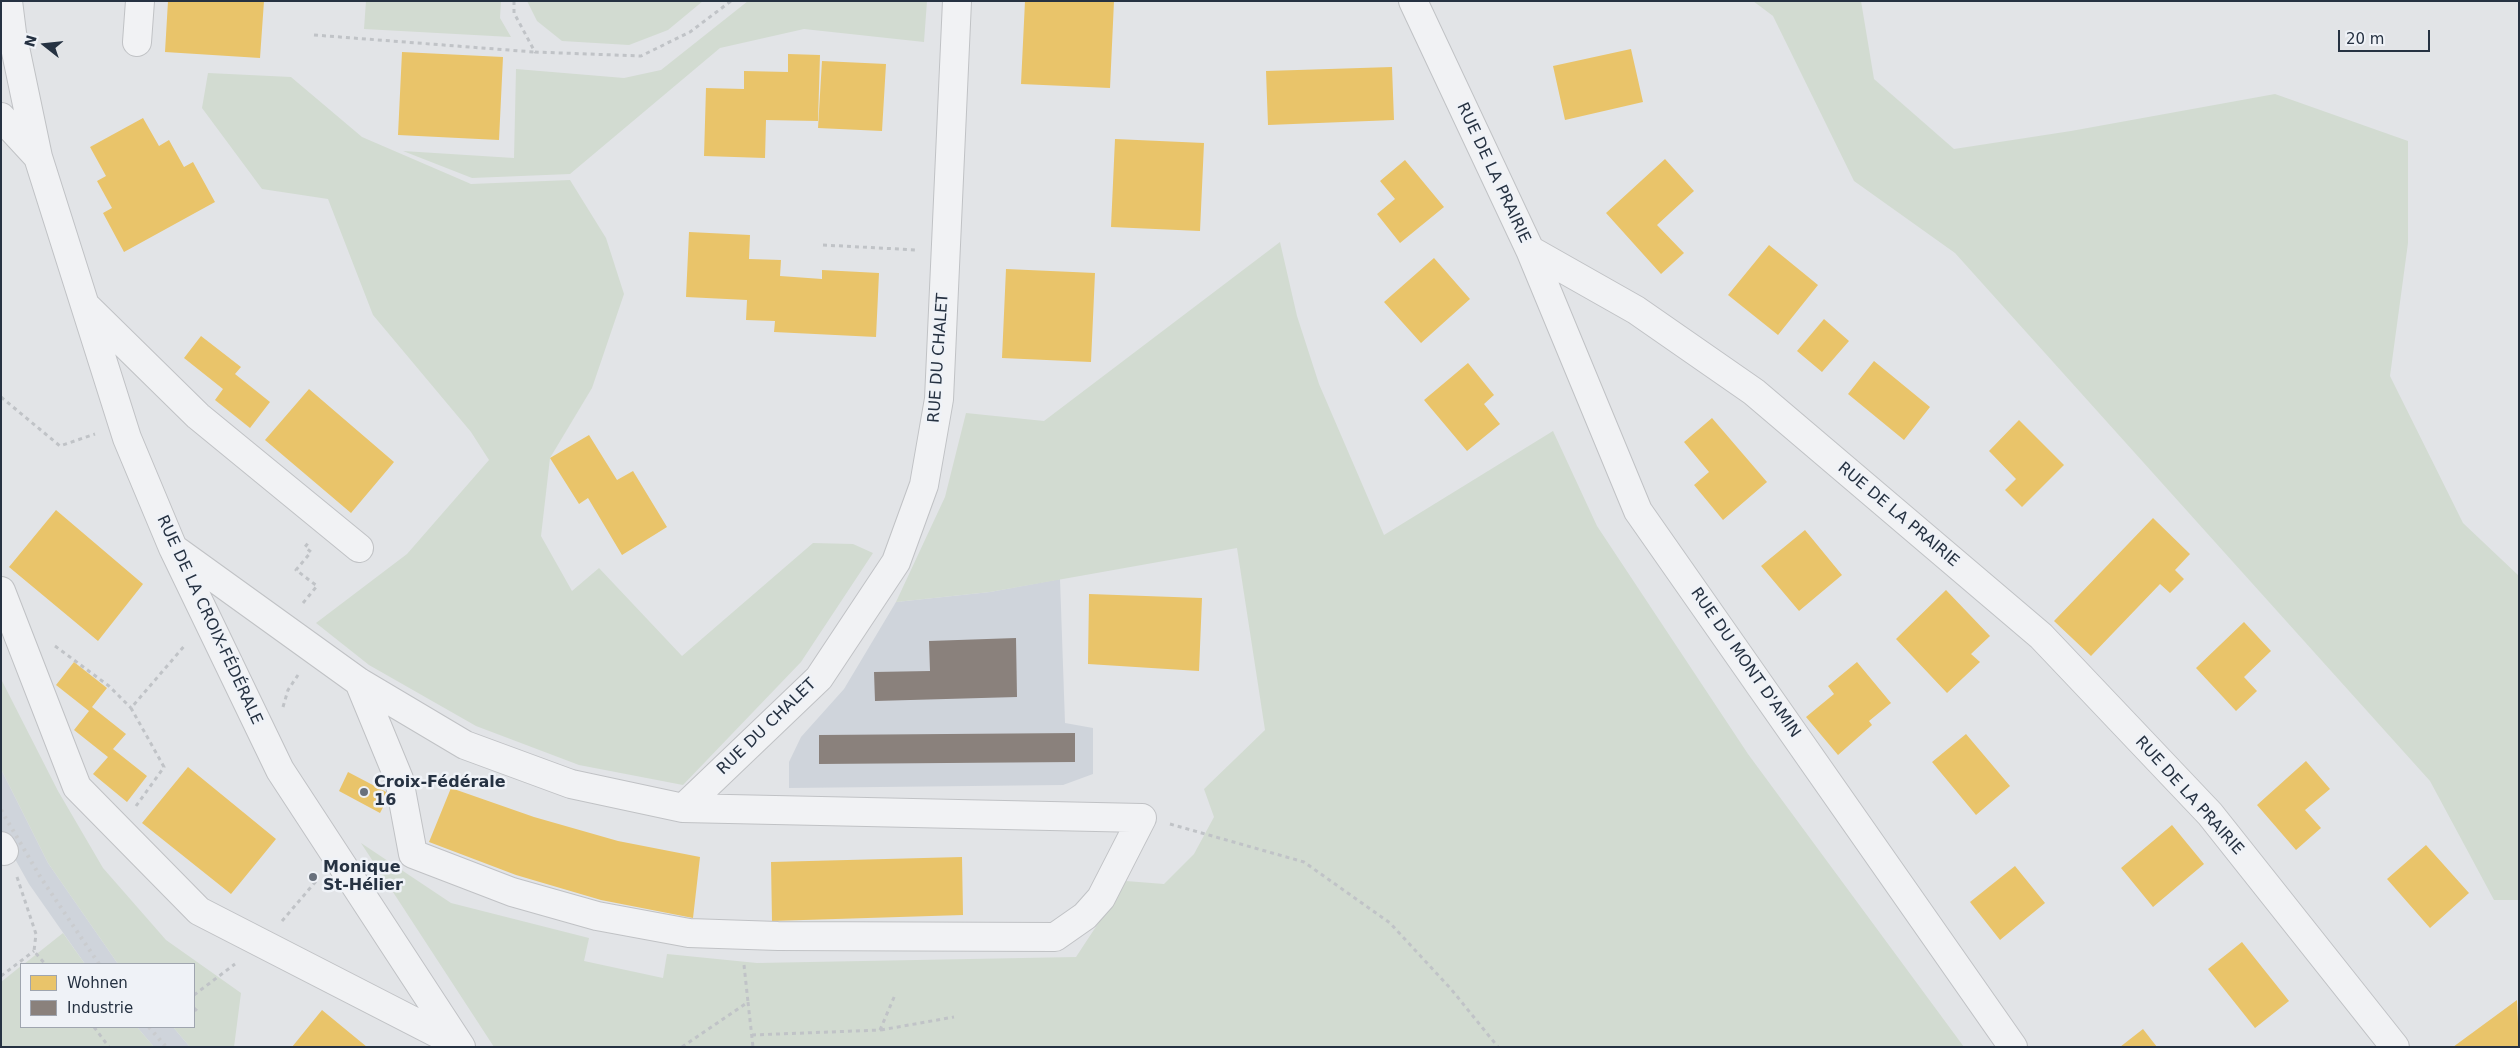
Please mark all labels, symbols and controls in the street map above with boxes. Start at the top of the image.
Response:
north arrow [20,20,70,70]
scale bar [2340,20,2432,52]
text: 20 m [2346,30,2384,48]
text: N [21,33,40,49]
street label: RUE DE LA PRAIRIE [1452,100,1534,246]
street label: RUE DU CHALET [925,292,953,424]
street label: RUE DE LA PRAIRIE [1833,459,1963,571]
street label: RUE DE LA CROIX-FÉDÉRALE [152,512,266,728]
street label: RUE DU MONT D'AMIN [1686,584,1804,742]
street label: RUE DU CHALET [714,675,820,779]
street label: RUE DE LA PRAIRIE [2131,733,2247,859]
place label: Croix-Fédérale 16 [374,773,506,811]
marker: Croix-Fédérale 16 [358,786,370,798]
place label: Monique St-Hélier [323,858,403,896]
marker: Monique St-Hélier [307,871,319,883]
legend [20,963,195,1028]
text: Wohnen [67,974,128,992]
text: Industrie [67,999,133,1017]

